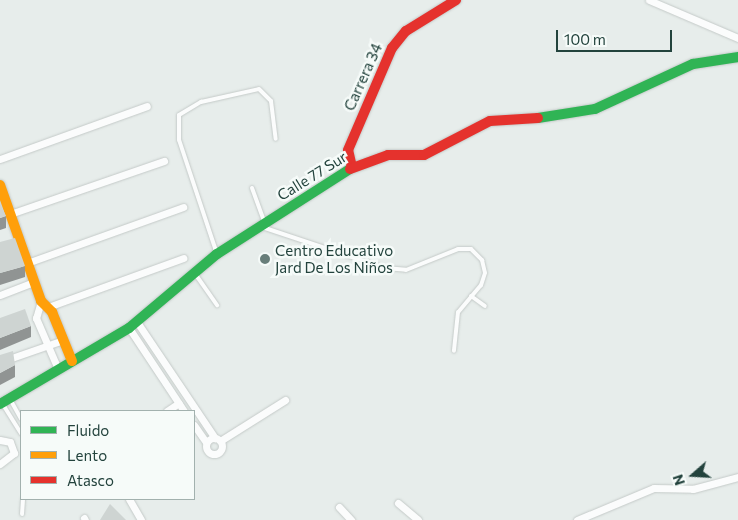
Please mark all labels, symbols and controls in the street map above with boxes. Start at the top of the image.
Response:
scale bar [558,20,674,52]
text: 100 m [564,30,606,48]
street label: Carrera 34 [340,41,386,113]
street label: Calle 77 Sur [274,148,350,204]
place label: Centro Educativo Jard De Los Niños [275,241,393,276]
marker: Centro Educativo Jard De Los Niños [259,253,271,265]
legend [20,410,195,500]
text: Fluido [67,421,109,439]
text: Lento [67,446,107,464]
north arrow [668,450,718,500]
text: Atasco [67,471,114,489]
text: N [669,472,688,488]

